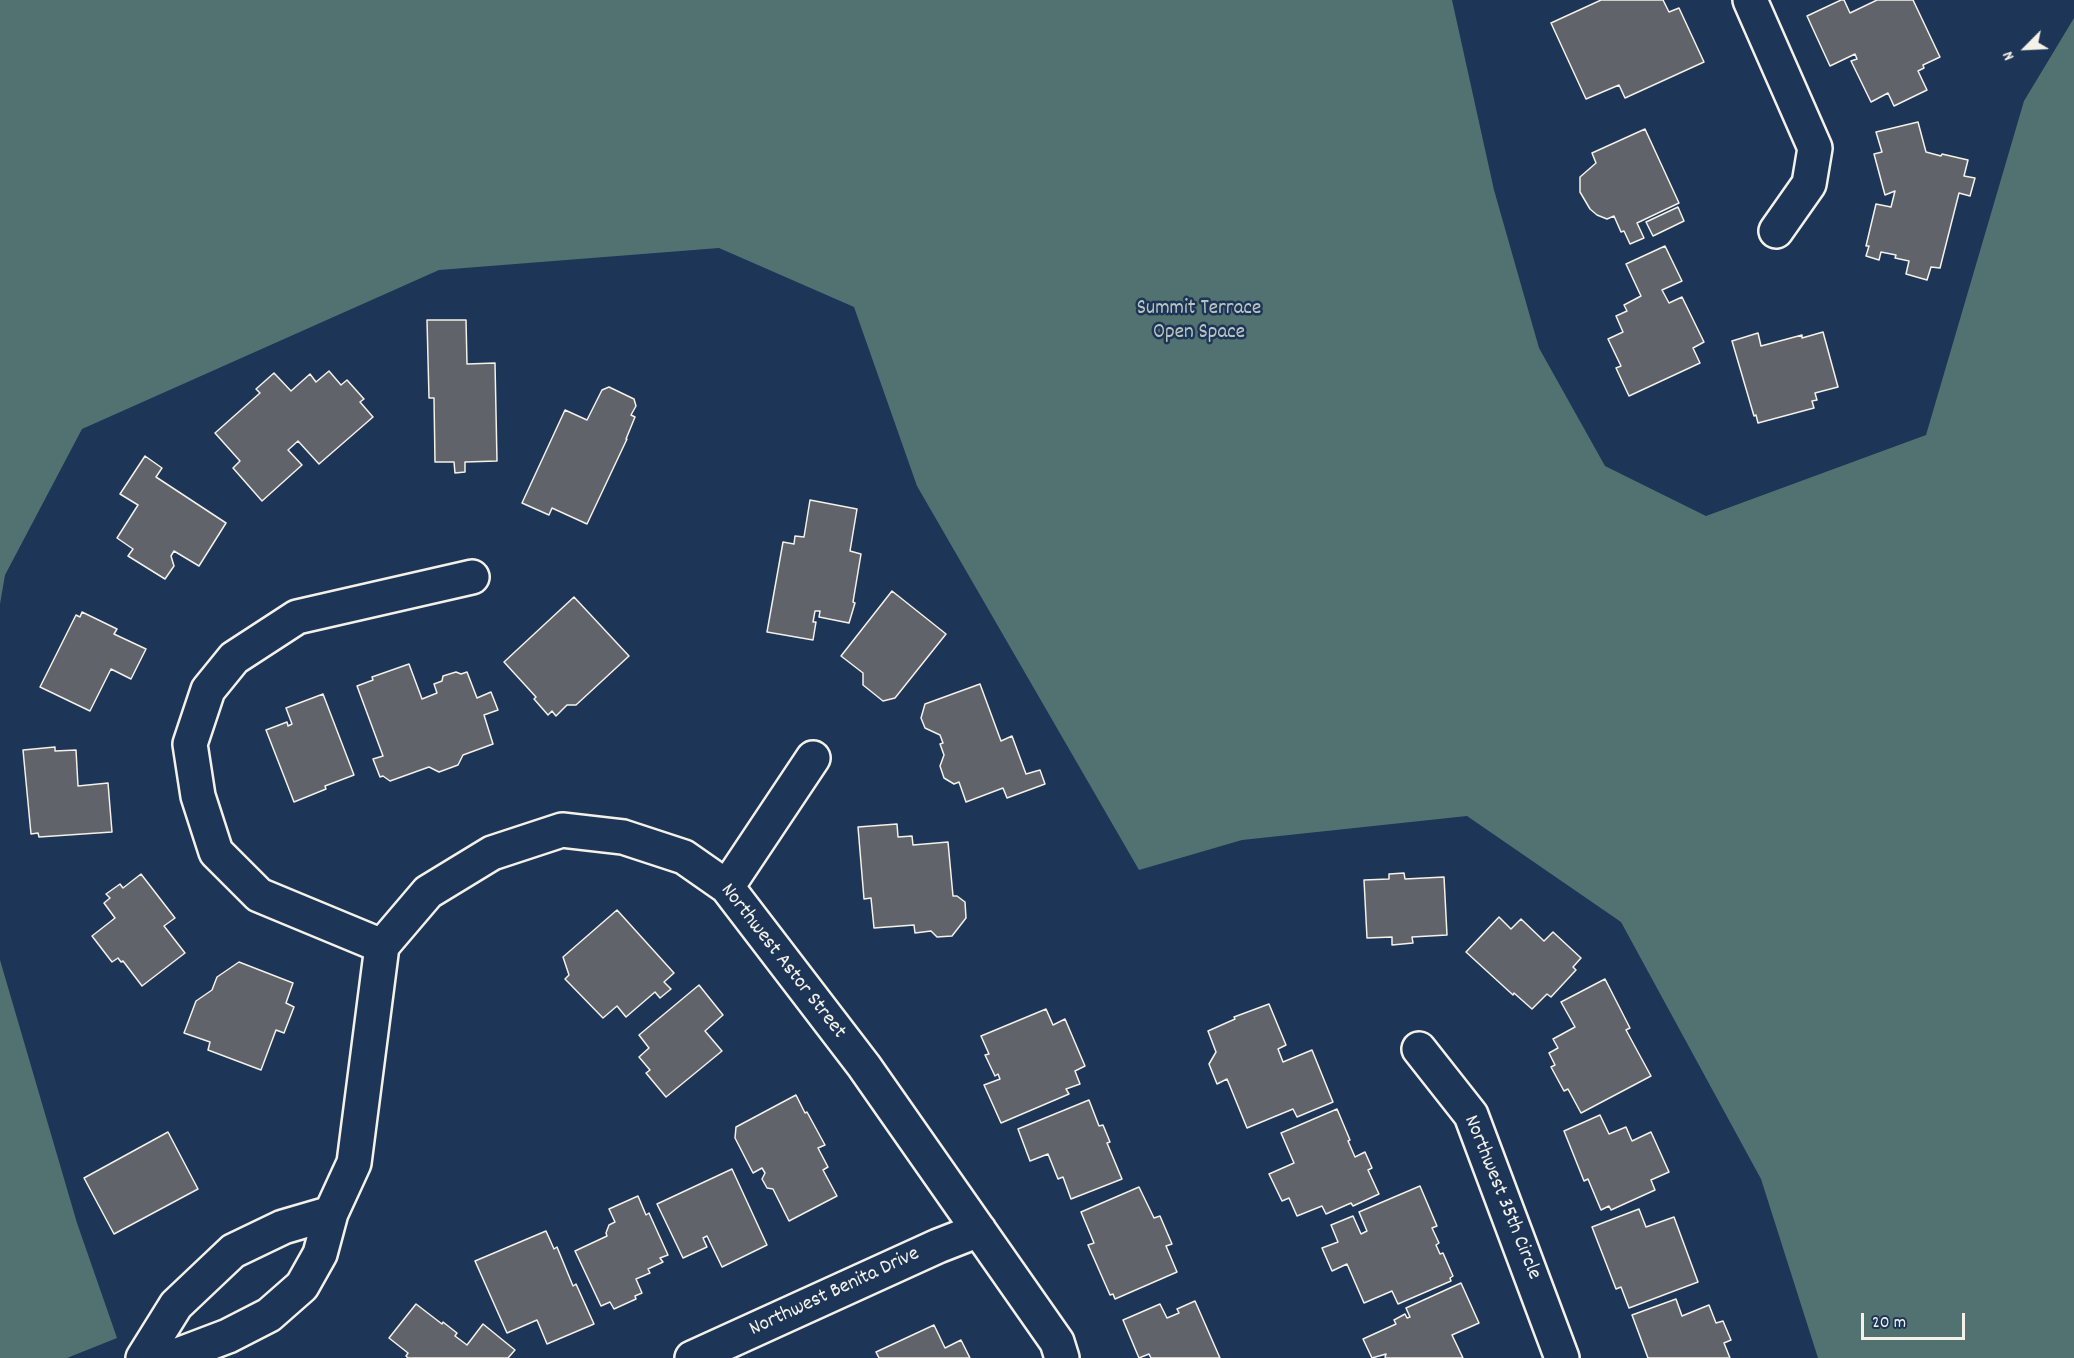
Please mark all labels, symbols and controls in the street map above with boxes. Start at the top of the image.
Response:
north arrow [1996,18,2056,78]
text: N [1997,47,2021,64]
park label: Summit Terrace Open Space [1137,297,1261,347]
street label: Northwest Astor Street [714,879,850,1045]
street label: Northwest 35th Circle [1457,1112,1545,1284]
street label: Northwest Benita Drive [746,1243,924,1343]
scale bar [1864,1301,1968,1339]
text: 20 m [1872,1311,1906,1336]

